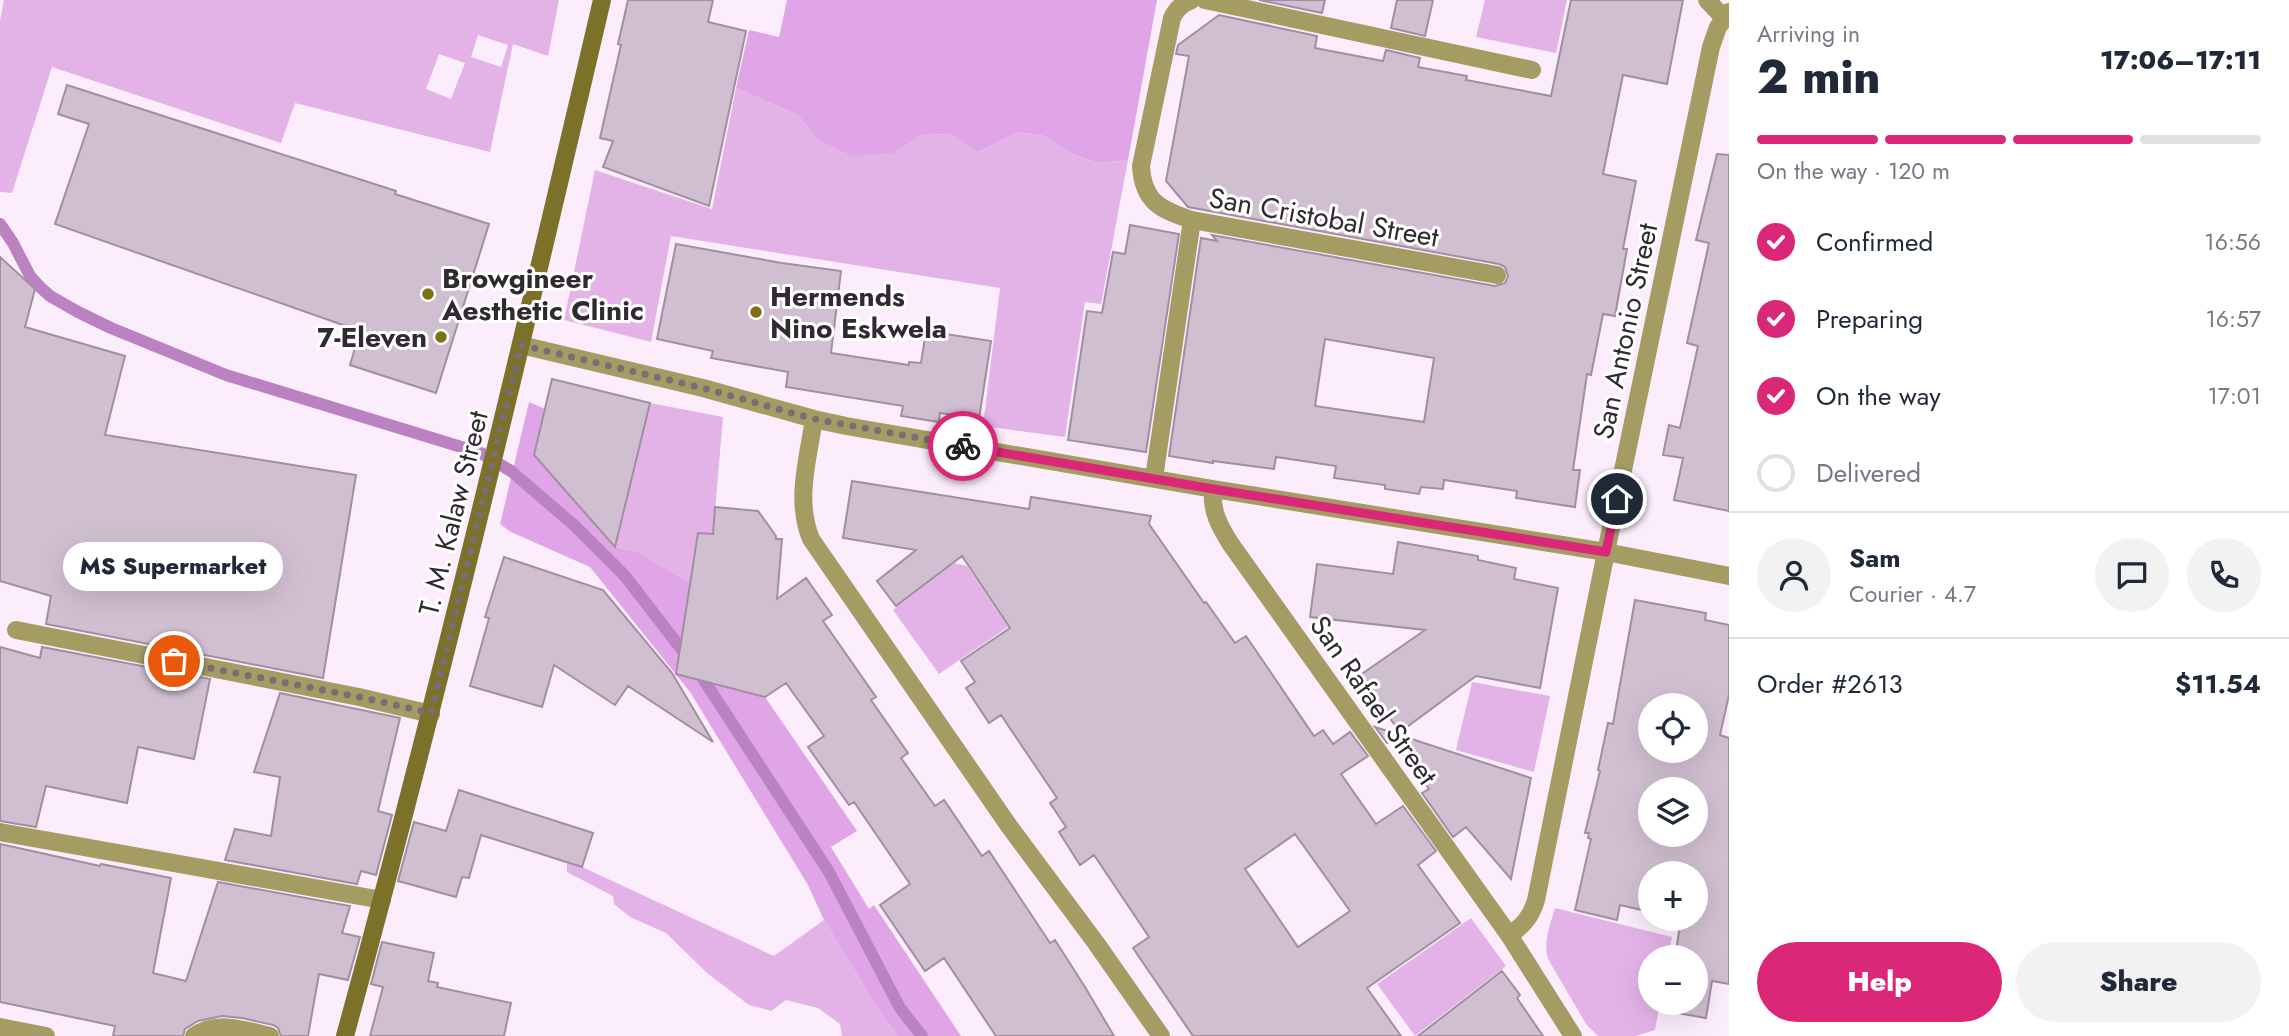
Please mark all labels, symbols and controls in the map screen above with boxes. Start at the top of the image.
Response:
text: Arriving in [1757,17,1860,51]
text: 17:06–17:11 [2100,41,2261,79]
text: 2 min [1757,44,1881,110]
text: On the way · 120 m [1757,154,1950,188]
street label: San Cristobal Street [1206,177,1442,258]
street label: San Antonio Street [1583,219,1668,443]
icon: check [1757,223,1795,261]
text: Confirmed [1816,223,1933,261]
text: 16:56 [2204,225,2261,259]
place label: Browgineer Aesthetic Clinic [441,258,644,331]
place label: Hermends Nino Eskwela [770,276,947,349]
marker: Browgineer Aesthetic Clinic [420,286,436,302]
icon: check [1757,300,1795,338]
text: Preparing [1816,300,1923,338]
text: 16:57 [2205,302,2261,336]
marker: Hermends Nino Eskwela [748,304,764,320]
place label: 7-Eleven [317,317,427,358]
marker: 7-Eleven [433,329,449,345]
icon: check [1757,377,1795,415]
text: On the way [1816,377,1941,415]
text: 17:01 [2208,379,2261,413]
street label: T. M. Kalaw Street [408,406,499,620]
courier [928,411,998,481]
icon: bike [944,427,982,465]
text: Delivered [1816,454,1921,492]
pin [1587,469,1647,529]
icon: home [1598,480,1636,518]
button: person [1757,538,1831,612]
button: chat [2095,538,2169,612]
button: phone [2187,538,2261,612]
text: Sam [1849,539,1901,577]
callout: MS Supermarket [64,542,284,591]
text: MS Supermarket [80,549,266,583]
text: Courier · 4.7 [1849,577,1976,611]
street label: San Rafael Street [1300,607,1447,794]
pin [144,631,204,691]
icon: bag [155,642,193,680]
text: Order #2613 [1757,665,1903,703]
text: $11.54 [2175,665,2261,703]
map controls [1638,693,1708,1015]
button: locate [1638,693,1708,763]
button: layers [1638,777,1708,847]
button: + [1638,861,1708,931]
button: Help [1757,942,2002,1022]
button: Share [2016,942,2261,1022]
button: − [1638,945,1708,1015]

